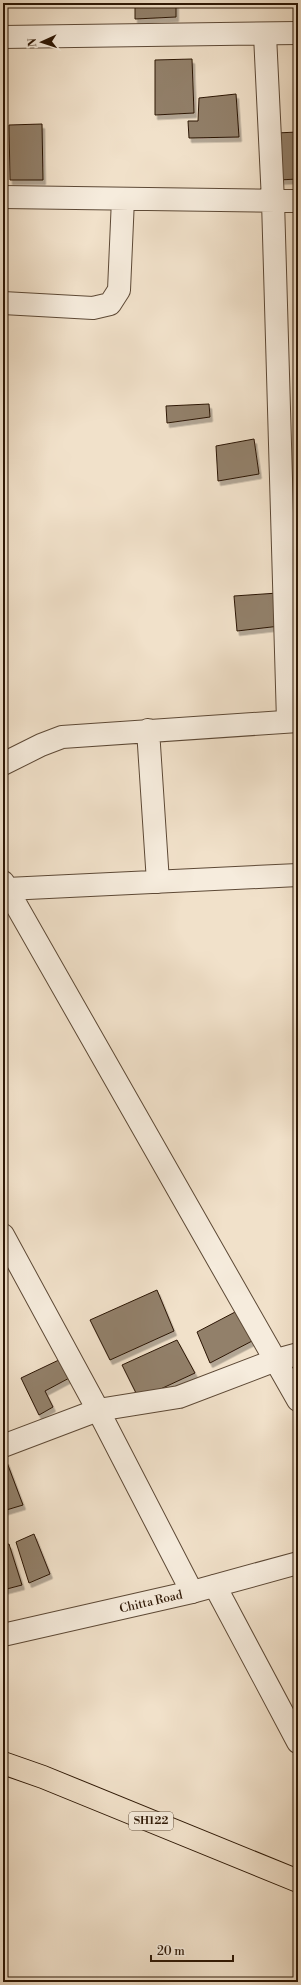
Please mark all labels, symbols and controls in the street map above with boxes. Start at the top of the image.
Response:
north arrow [22,22,62,62]
text: N [26,37,40,47]
street label: Chitta Road [118,1587,184,1617]
road number: SH122 [129,1812,173,1830]
scale bar [151,1937,233,1963]
text: 20 m [157,1944,185,1959]

